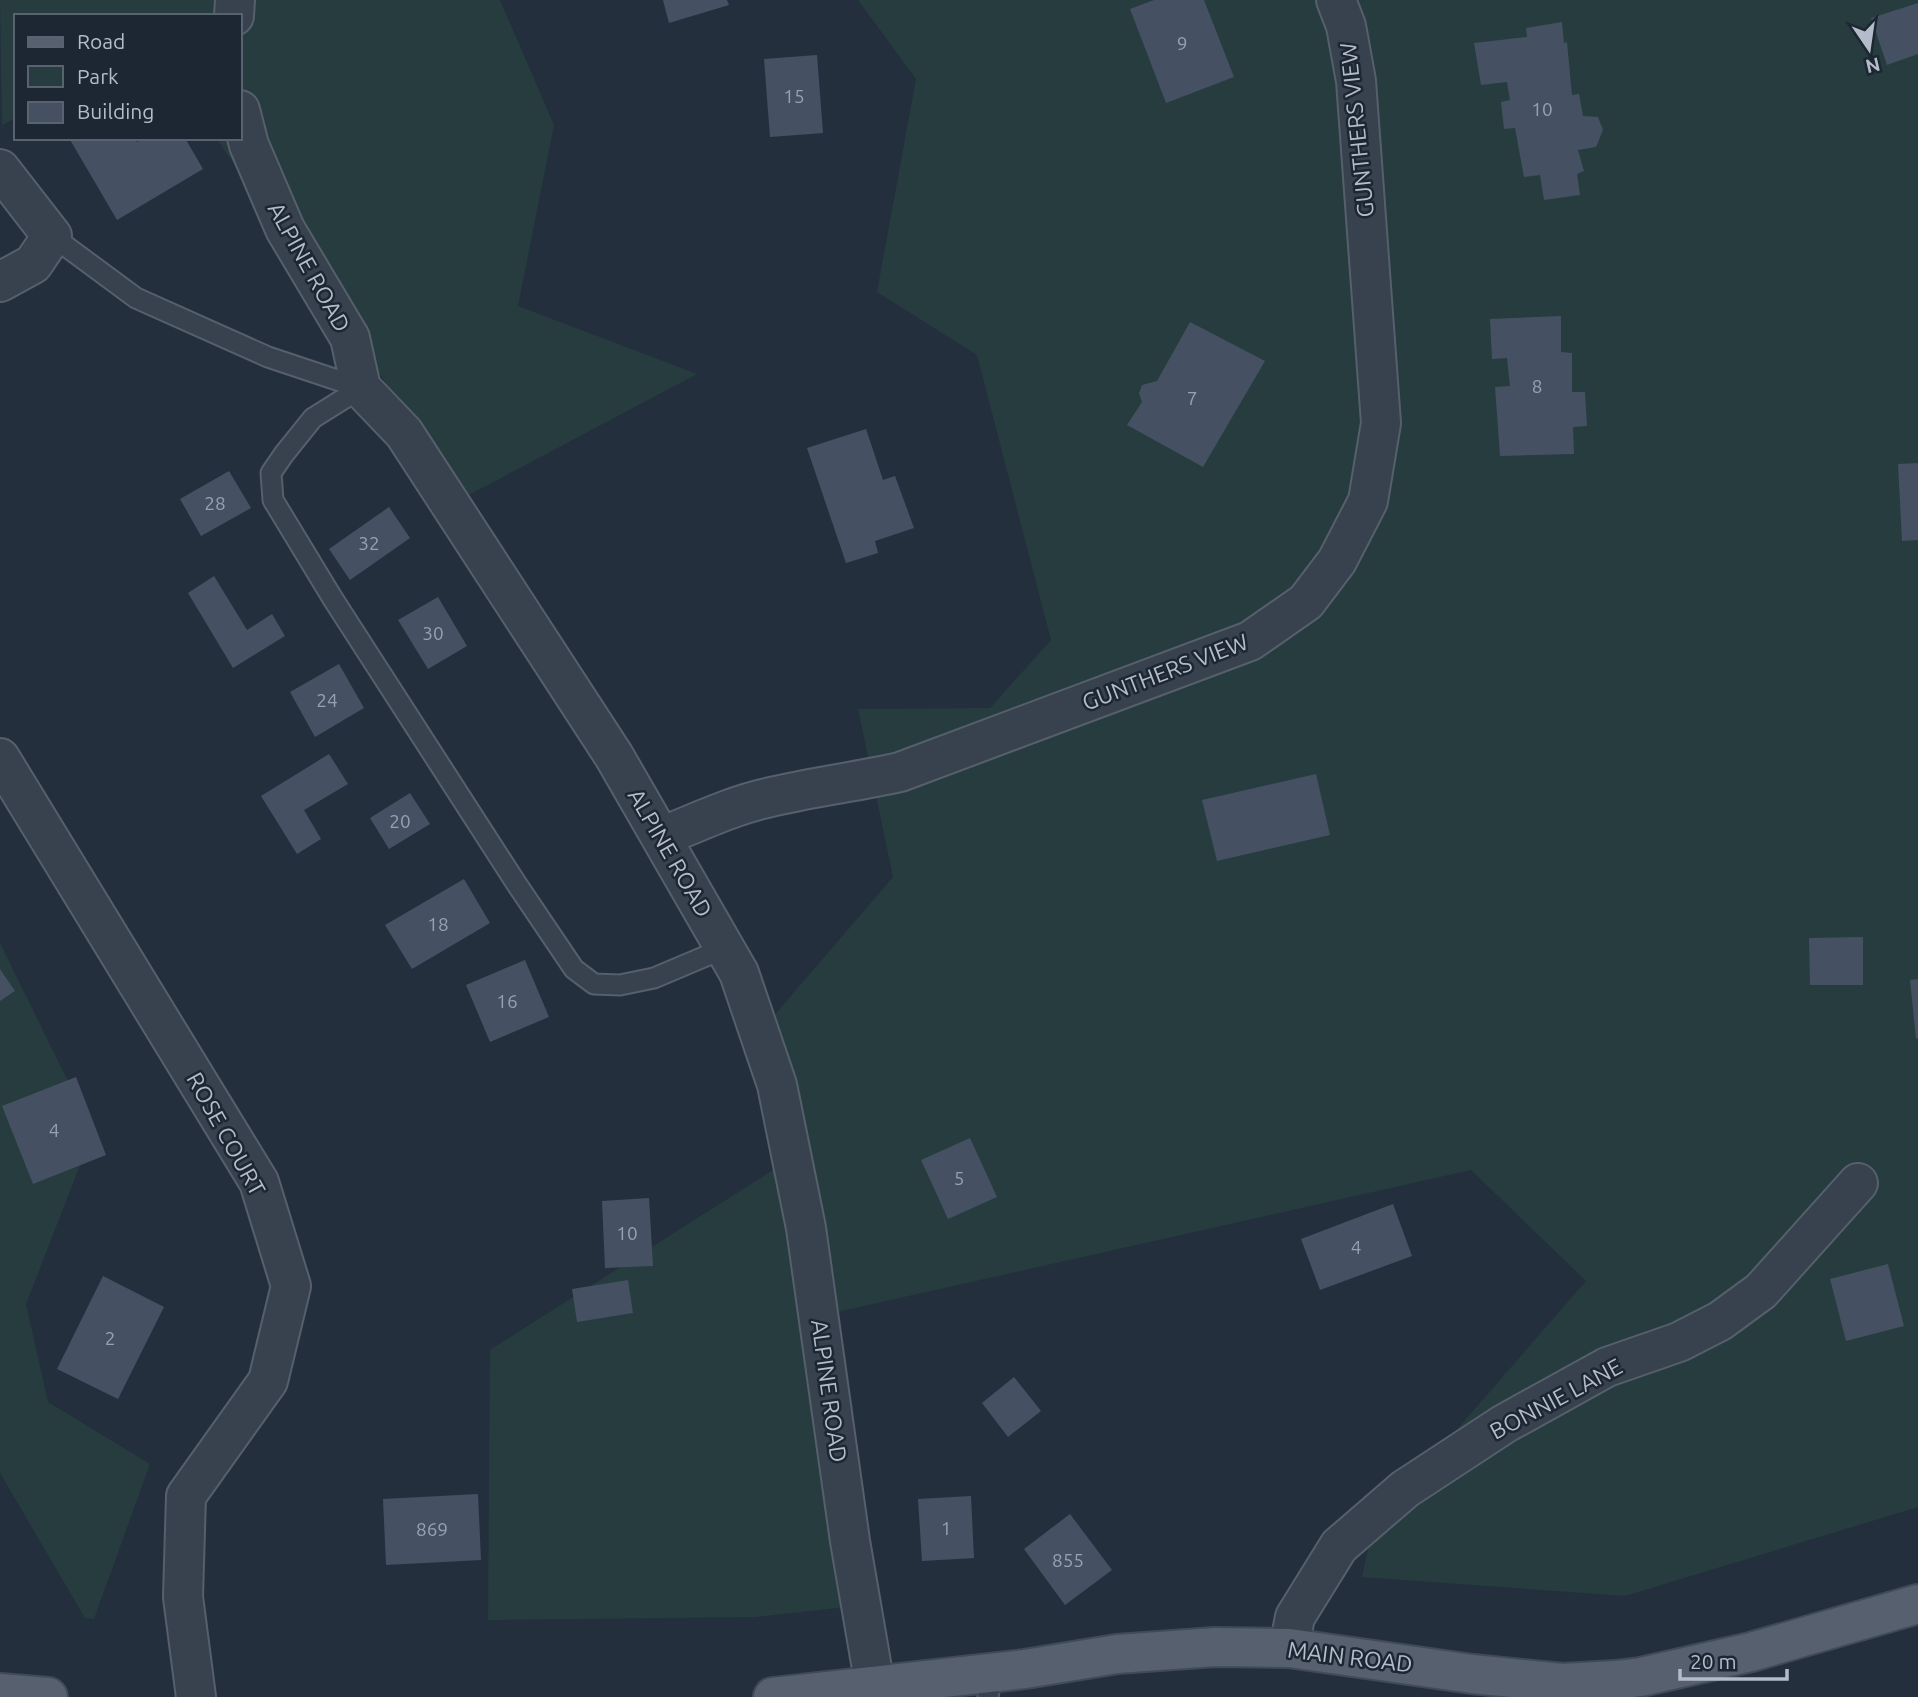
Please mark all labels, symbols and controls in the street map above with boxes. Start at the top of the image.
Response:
legend [14,14,242,140]
north arrow [1834,14,1904,84]
text: Road [77,29,125,53]
house number: 9 [1177,32,1187,54]
street label: GUNTHERS VIEW [1335,42,1378,219]
text: N [1863,53,1882,78]
text: Park [77,64,119,88]
house number: 15 [783,85,805,107]
house number: 10 [1531,98,1553,120]
text: Building [77,99,154,123]
street label: ALPINE ROAD [264,198,355,336]
house number: 8 [1532,375,1542,397]
house number: 7 [1187,387,1197,409]
house number: 28 [204,492,226,514]
house number: 32 [358,532,380,554]
house number: 30 [422,622,444,644]
street label: GUNTHERS VIEW [1078,628,1251,715]
house number: 24 [316,689,338,711]
street label: ALPINE ROAD [624,784,717,921]
house number: 20 [389,810,411,832]
house number: 18 [427,913,449,935]
house number: 16 [496,990,518,1012]
street label: ROSE COURT [182,1068,271,1200]
house number: 4 [49,1119,59,1141]
house number: 5 [954,1167,964,1189]
house number: 10 [616,1222,638,1244]
house number: 4 [1351,1236,1361,1258]
street label: ALPINE ROAD [807,1318,852,1464]
house number: 2 [105,1327,115,1349]
street label: BONNIE LANE [1485,1353,1626,1444]
house number: 1 [941,1517,951,1539]
house number: 869 [416,1518,448,1540]
house number: 855 [1052,1549,1084,1571]
street label: MAIN ROAD [1286,1636,1414,1677]
scale bar [1680,1638,1787,1682]
text: 20 m [1690,1649,1737,1673]

